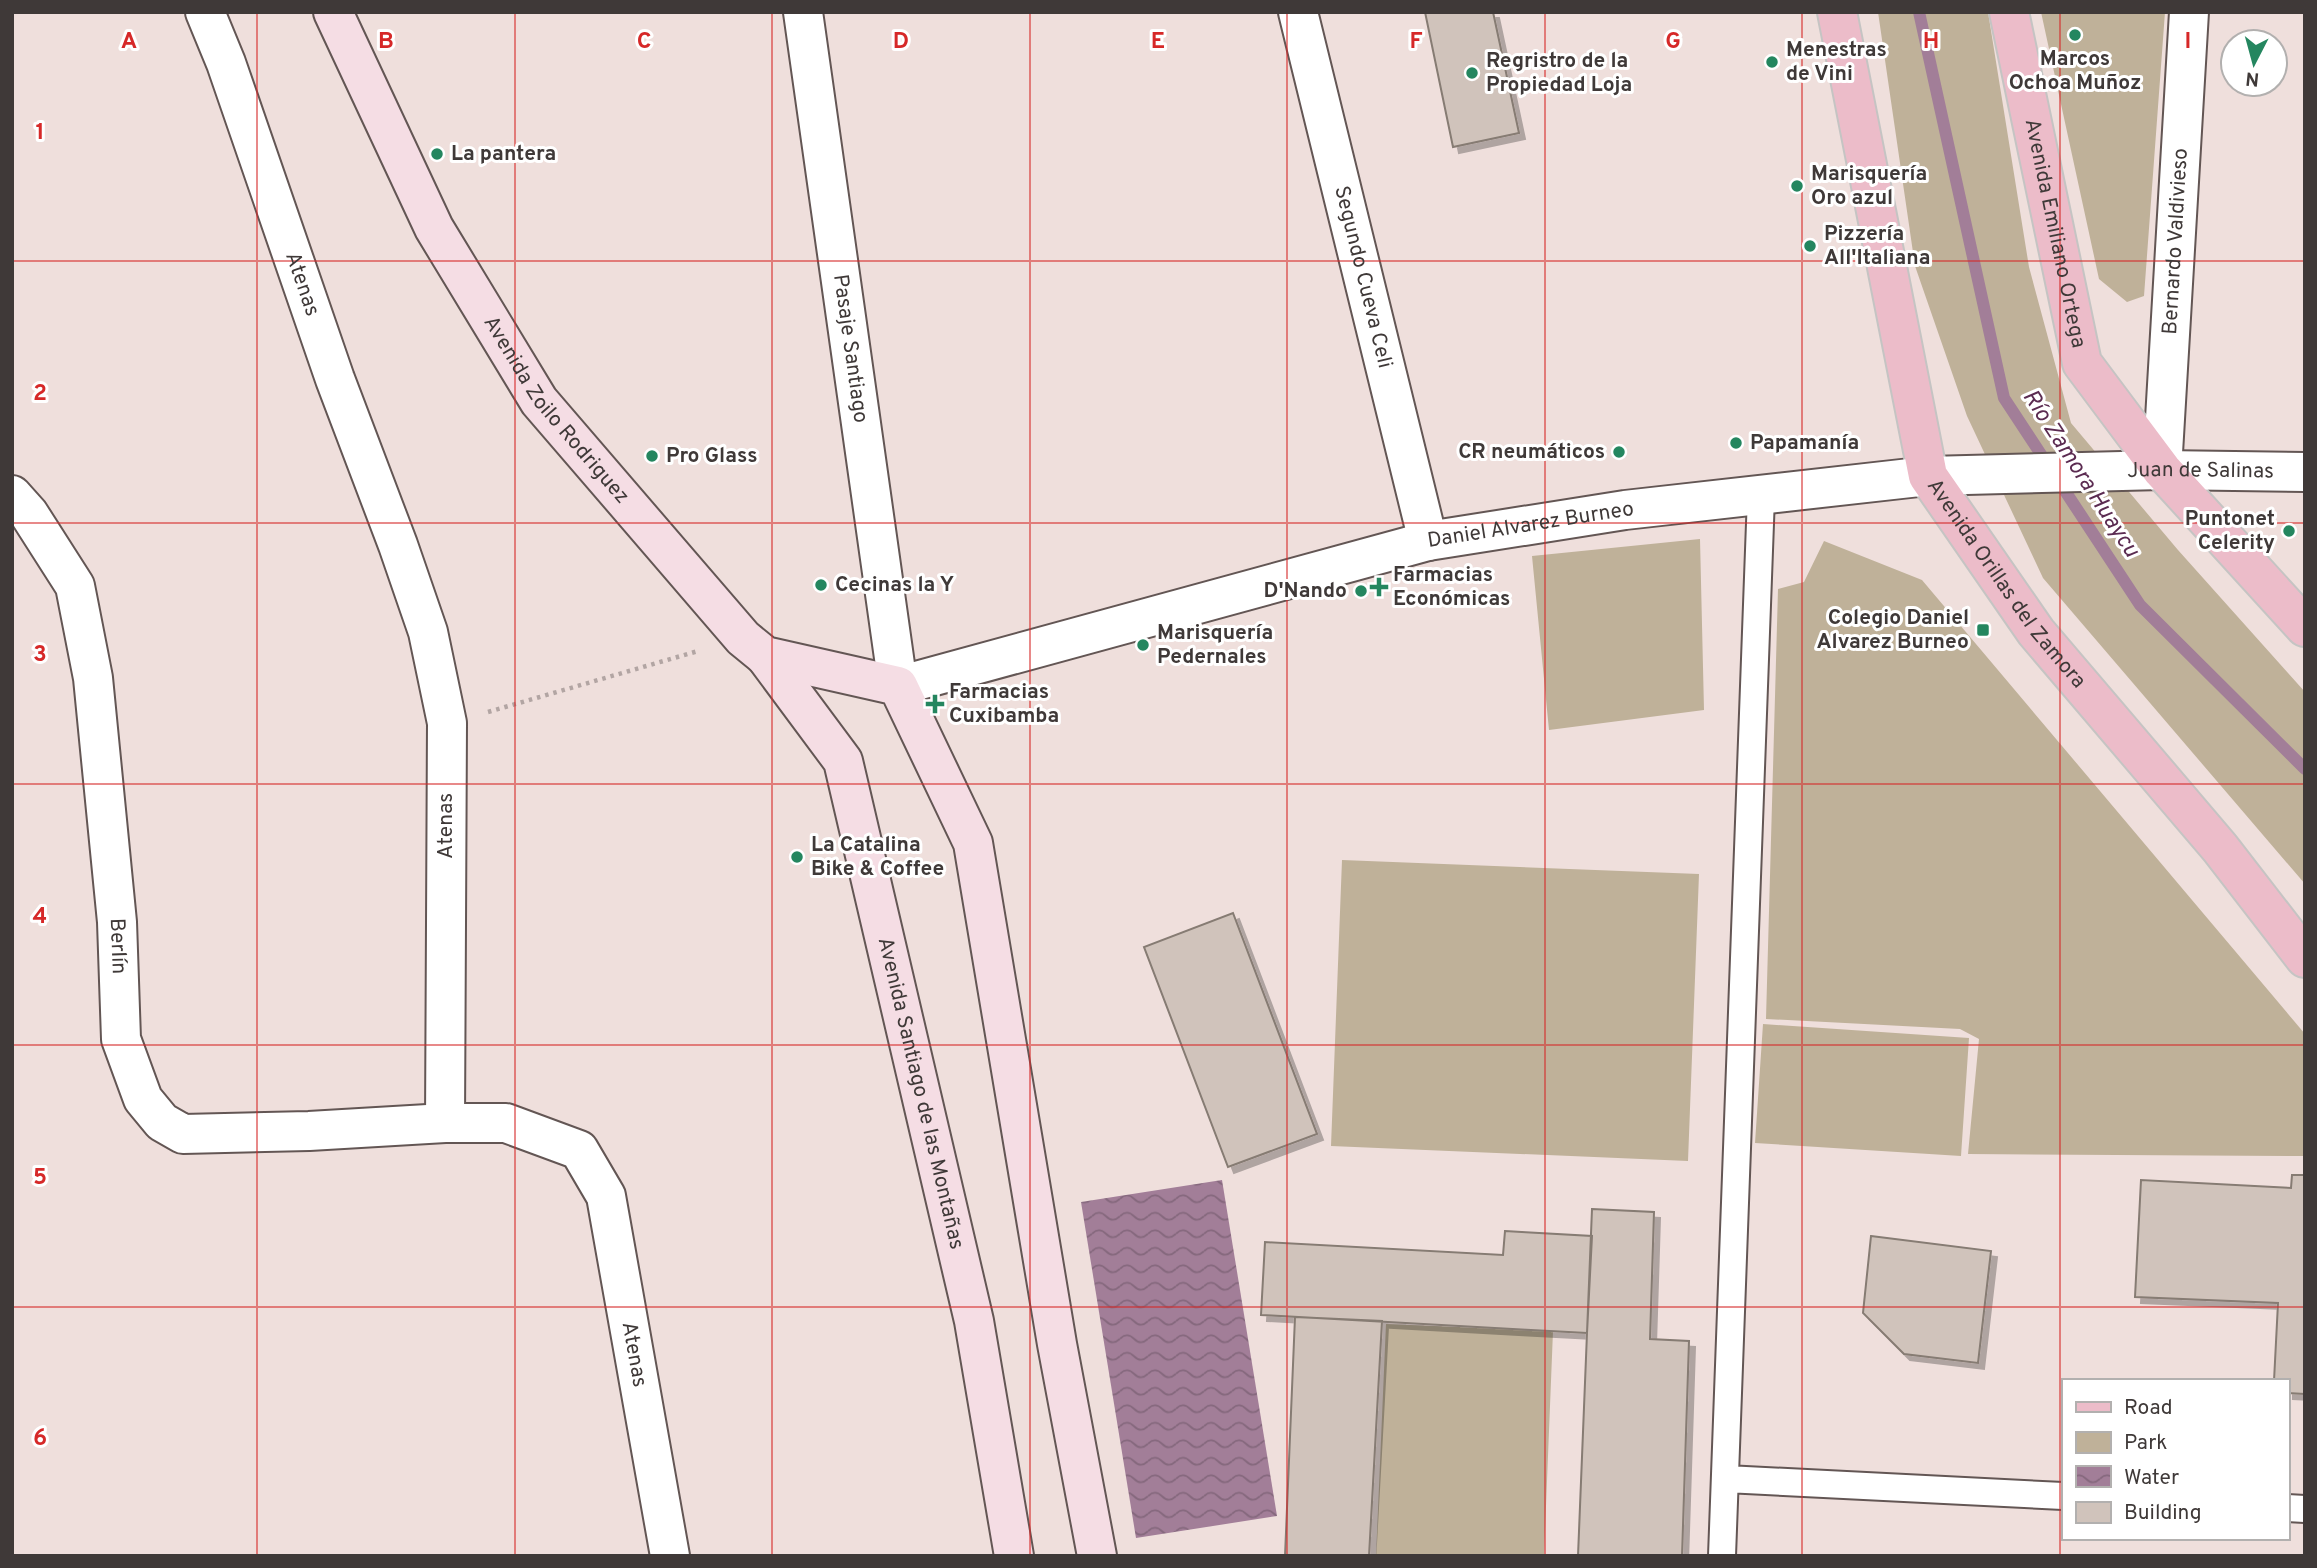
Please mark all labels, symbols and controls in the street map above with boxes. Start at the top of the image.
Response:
marker: Marcos Ochoa Muñoz [2067,27,2083,43]
text: A [121,28,137,57]
text: B [378,28,394,57]
text: C [637,28,651,57]
text: D [893,28,909,57]
text: E [1151,28,1165,57]
text: F [1409,28,1423,57]
text: G [1665,28,1681,57]
text: H [1923,28,1939,57]
text: I [2185,28,2191,57]
north arrow [2219,28,2289,98]
place label: Menestras de Vini [1786,37,1887,88]
place label: Marcos Ochoa Muñoz [2009,46,2141,97]
place label: Regristro de la Propiedad Loja [1486,48,1632,99]
marker: Menestras de Vini [1764,54,1780,70]
marker: Regristro de la Propiedad Loja [1464,65,1480,81]
text: N [2244,65,2260,91]
street label: Avenida Emiliano Ortega [2018,116,2092,350]
text: 1 [35,119,45,148]
place label: La pantera [451,141,556,168]
marker: La pantera [429,146,445,162]
street label: Bernardo Valdivieso [2157,147,2194,335]
place label: Marisquería Oro azul [1811,161,1927,212]
marker: Marisquería Oro azul [1789,178,1805,194]
street label: Segundo Cueva Celi [1328,183,1399,371]
place label: Pizzería All'Italiana [1824,221,1930,272]
marker: Pizzería All'Italiana [1802,238,1818,254]
street label: Atenas [279,248,326,320]
street label: Pasaje Santiago [827,273,874,425]
street label: Avenida Zoilo Rodriguez [477,311,635,510]
text: 2 [33,380,47,409]
water label: Río Zamora Huaycu [2015,385,2145,564]
place label: Papamanía [1750,430,1859,457]
marker: Papamanía [1728,435,1744,451]
place label: CR neumáticos [1458,439,1605,466]
place label: Pro Glass [666,443,758,470]
marker: CR neumáticos [1611,444,1627,460]
marker: Pro Glass [644,448,660,464]
street label: Juan de Salinas [2127,456,2274,485]
street label: Avenida Orillas del Zamora [1921,474,2092,694]
street label: Daniel Alvarez Burneo [1426,496,1635,554]
place label: Puntonet Celerity [2185,506,2275,557]
marker: Puntonet Celerity [2281,523,2297,539]
place label: Farmacias Económicas [1393,562,1510,613]
place label: Cecinas la Y [835,572,954,599]
marker: Cecinas la Y [813,577,829,593]
place label: D'Nando [1263,578,1347,605]
marker: Farmacias Económicas [1371,579,1387,595]
marker: D'Nando [1353,583,1369,599]
place label: Colegio Daniel Alvarez Burneo [1817,605,1969,656]
place label: Marisquería Pedernales [1157,620,1273,671]
marker: Colegio Daniel Alvarez Burneo [1975,622,1991,638]
marker: Marisquería Pedernales [1135,637,1151,653]
text: 3 [33,641,47,670]
place label: Farmacias Cuxibamba [949,679,1059,730]
marker: Farmacias Cuxibamba [927,696,943,712]
street label: Atenas [433,793,460,859]
place label: La Catalina Bike & Coffee [811,832,944,883]
marker: La Catalina Bike & Coffee [789,849,805,865]
text: 4 [33,903,47,932]
street label: Berlín [103,918,132,975]
street label: Avenida Santiago de las Montañas [871,934,970,1252]
text: 5 [33,1164,47,1193]
street label: Atenas [615,1319,653,1389]
legend [2062,1379,2289,1540]
text: Road [2124,1395,2173,1422]
text: 6 [33,1425,47,1454]
text: Park [2124,1430,2167,1457]
text: Water [2124,1465,2179,1492]
text: Building [2124,1500,2202,1527]

